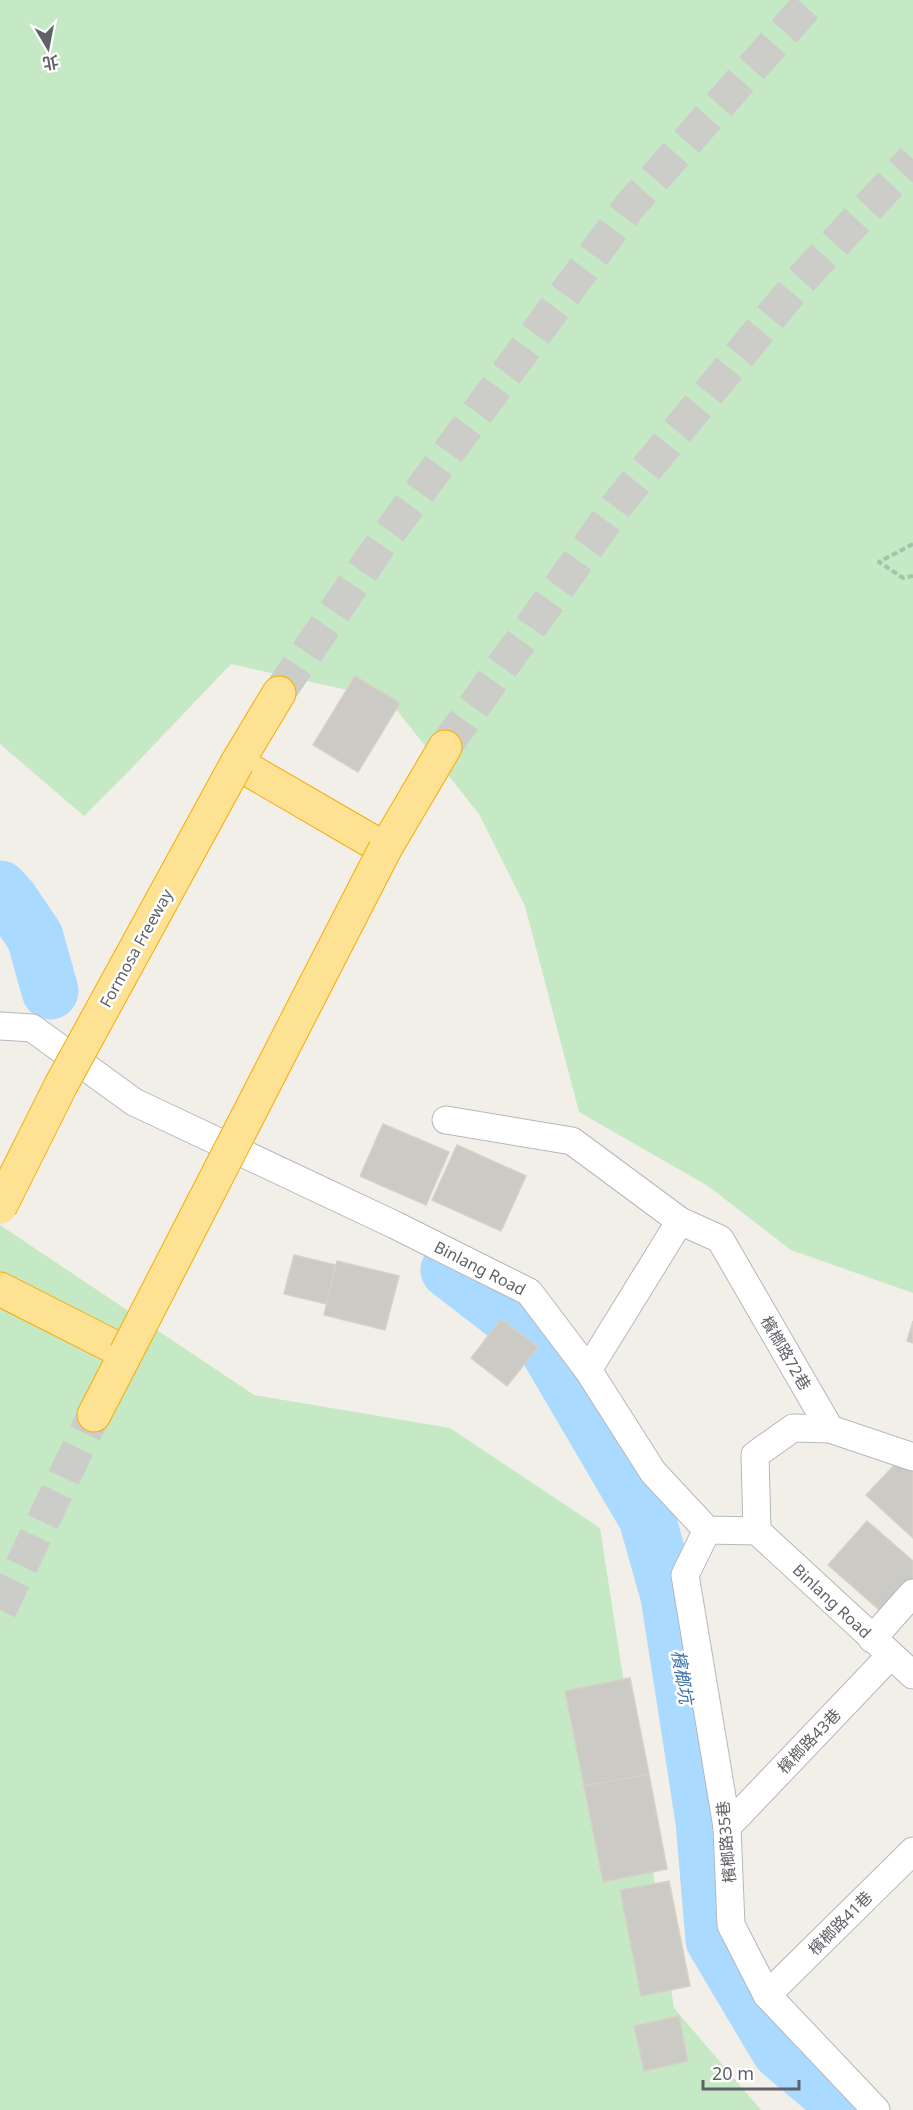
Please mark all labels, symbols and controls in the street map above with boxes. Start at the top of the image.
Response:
north arrow [18,18,78,78]
text: 北 [41,51,60,75]
street label: Formosa Freeway [94,884,178,1011]
street label: Binlang Road [431,1236,529,1300]
street label: 檳榔路72巷 [756,1312,816,1394]
street label: Binlang Road [788,1559,876,1643]
water label: 檳榔坑 [667,1648,700,1708]
street label: 檳榔路43巷 [772,1704,846,1778]
street label: 檳榔路35巷 [711,1800,741,1884]
street label: 檳榔路41巷 [803,1886,877,1960]
scale bar [703,2053,799,2091]
text: 20 m [712,2061,754,2085]

